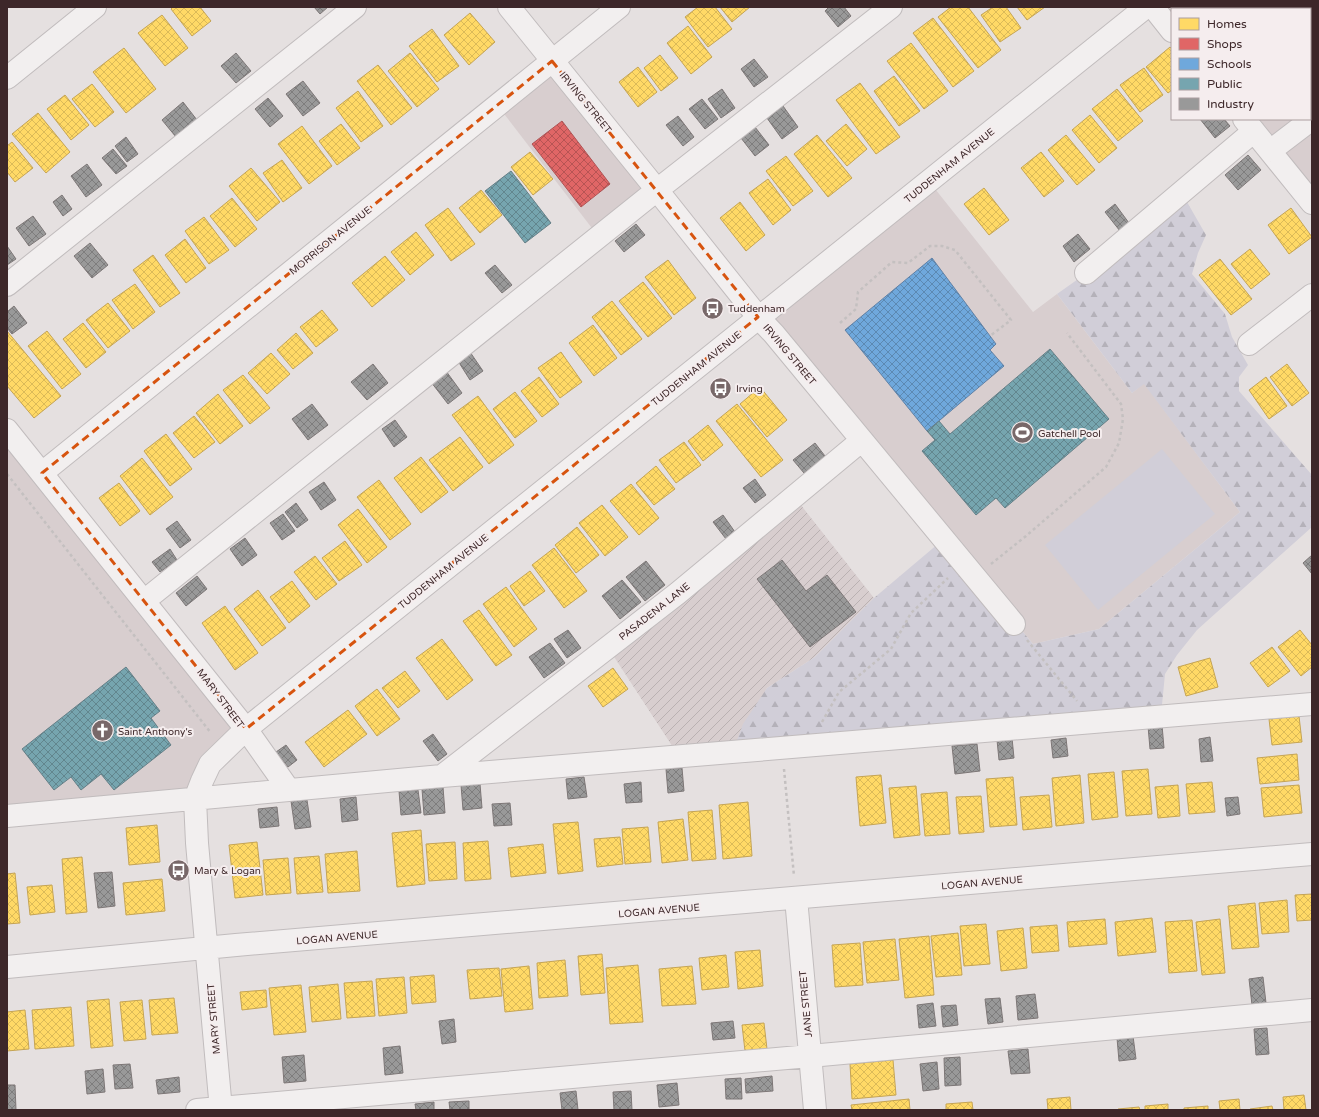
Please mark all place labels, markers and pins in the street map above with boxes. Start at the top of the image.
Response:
bus stop icon: Tuddenham [700,295,726,321]
place label: Tuddenham [728,303,785,315]
bus stop icon: Irving [708,375,734,401]
place label: Irving [736,383,763,395]
sports icon: Gatchell Pool [1009,420,1035,446]
place label: Gatchell Pool [1038,428,1101,440]
church icon: Saint Anthony's [89,718,115,744]
place label: Saint Anthony's [118,726,193,738]
bus stop icon: Mary & Logan [166,857,192,883]
place label: Mary & Logan [194,865,261,877]

